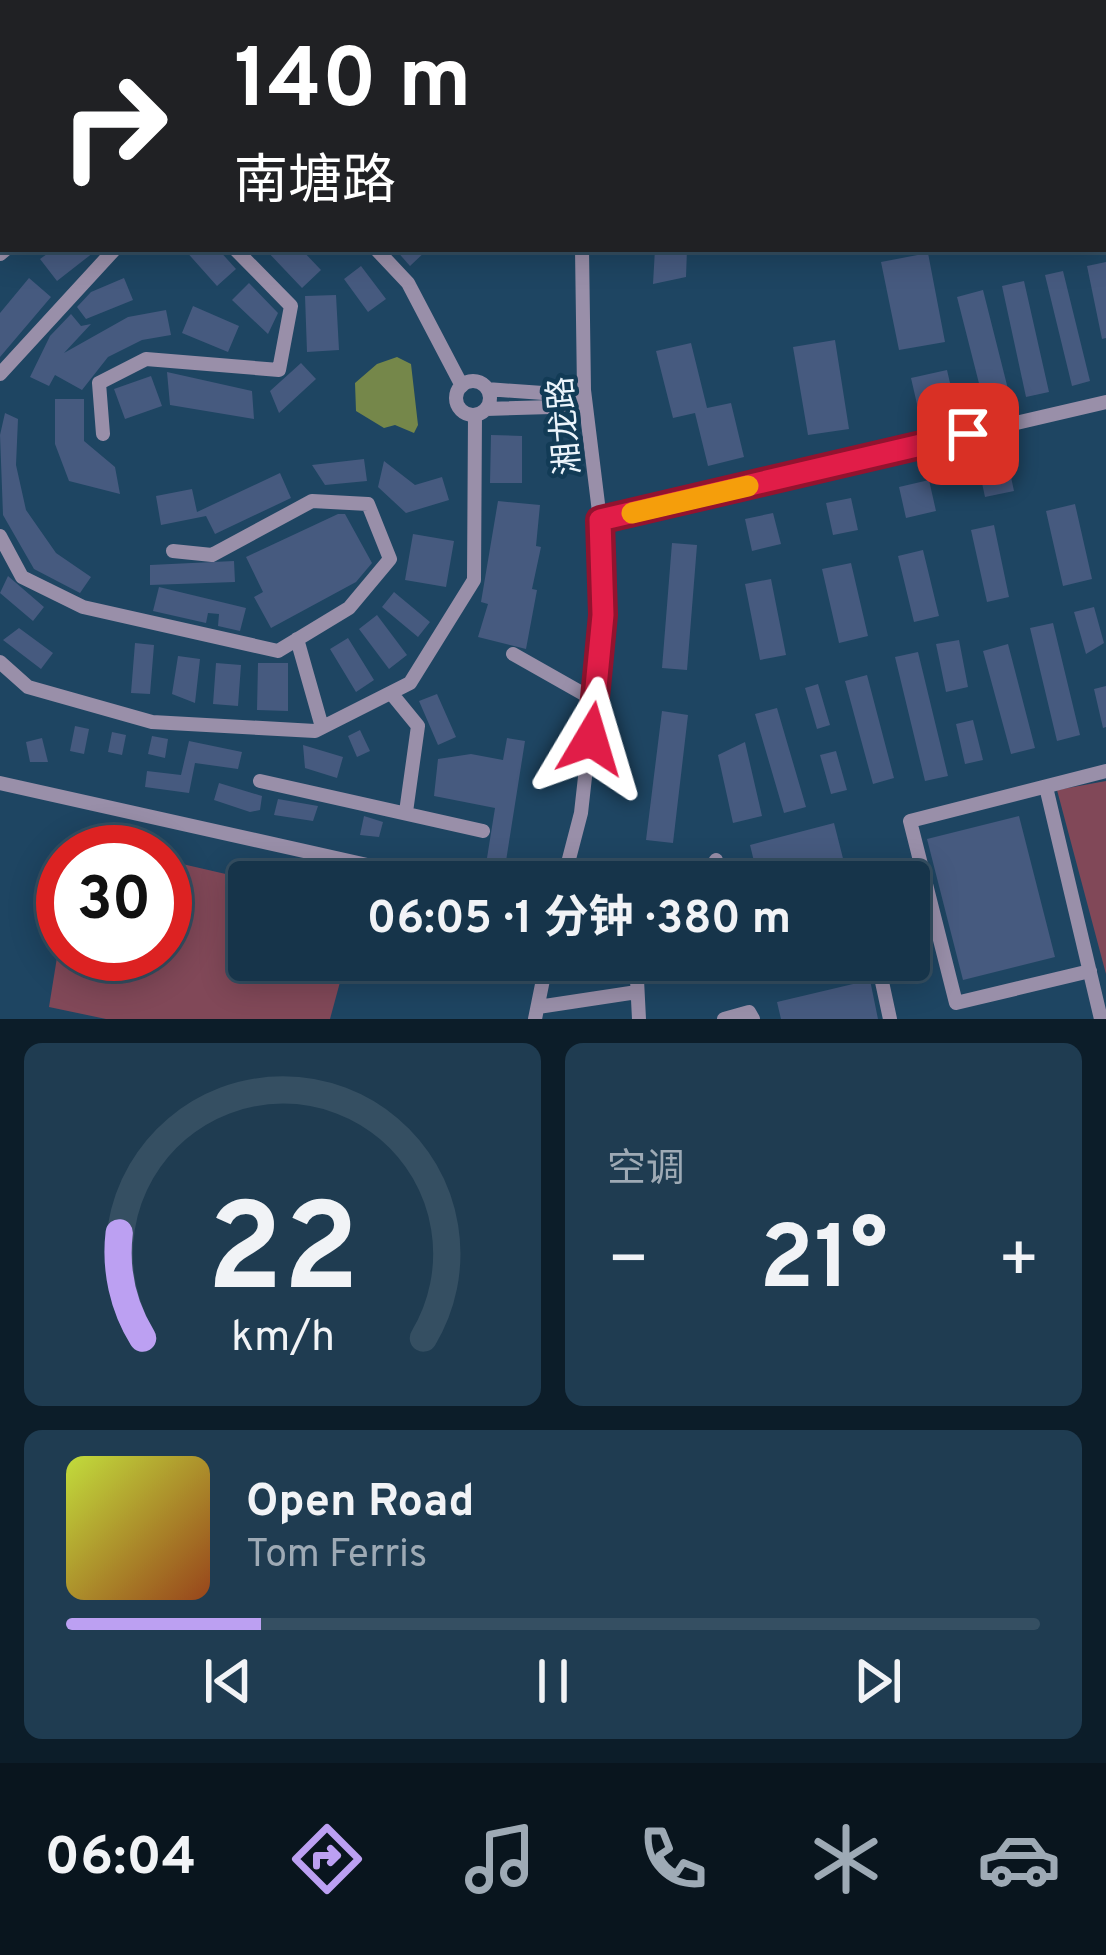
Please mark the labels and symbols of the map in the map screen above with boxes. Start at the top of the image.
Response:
street label: 湘龙路 [542,375,592,477]
pin [917,383,1019,485]
position arrow [528,676,654,802]
speed limit sign: 30 [36,825,192,981]

